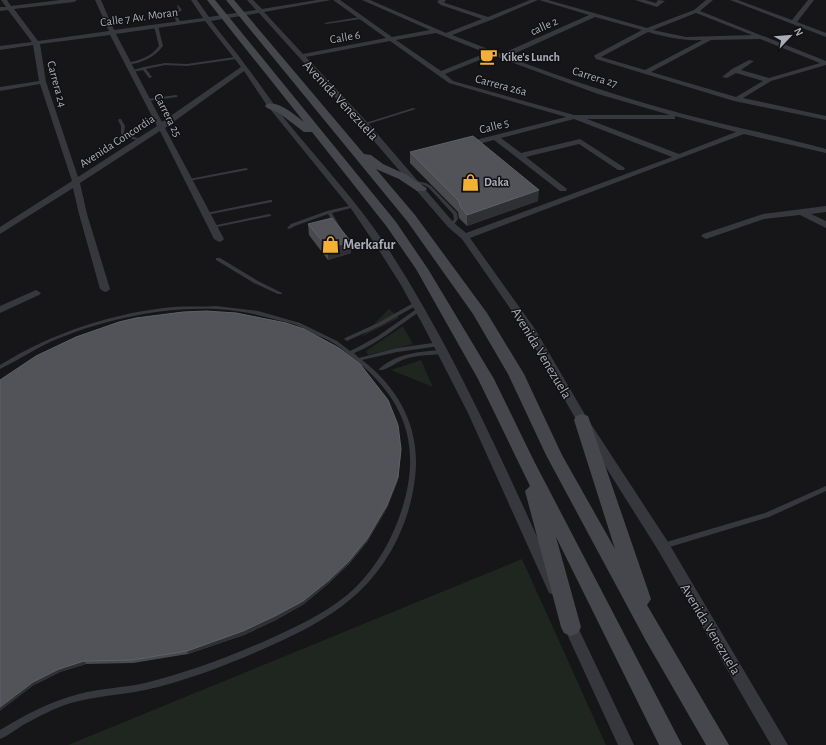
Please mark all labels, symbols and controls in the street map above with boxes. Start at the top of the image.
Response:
street label: Calle 7 Av. Moran [99,6,179,28]
street label: calle 2 [528,14,560,37]
north arrow [770,16,810,56]
text: N [792,26,805,38]
street label: Calle 6 [329,28,362,46]
cafe icon: Kike's Lunch [478,47,498,67]
place label: Kike's Lunch [501,51,560,63]
street label: Avenida Venezuela [300,58,381,144]
street label: Carrera 24 [45,60,69,109]
street label: Carrera 27 [571,64,619,90]
street label: Carrera 26a [474,72,529,98]
street label: Carrera 25 [152,91,184,139]
street label: Avenida Concordia [77,112,157,170]
street label: Calle 5 [478,116,510,136]
shop icon: Daka [461,172,481,192]
place label: Daka [484,176,509,188]
shop icon: Merkafur [320,234,340,254]
place label: Merkafur [343,238,395,252]
street label: Avenida Venezuela [509,306,574,402]
street label: Avenida Venezuela [678,582,743,678]

